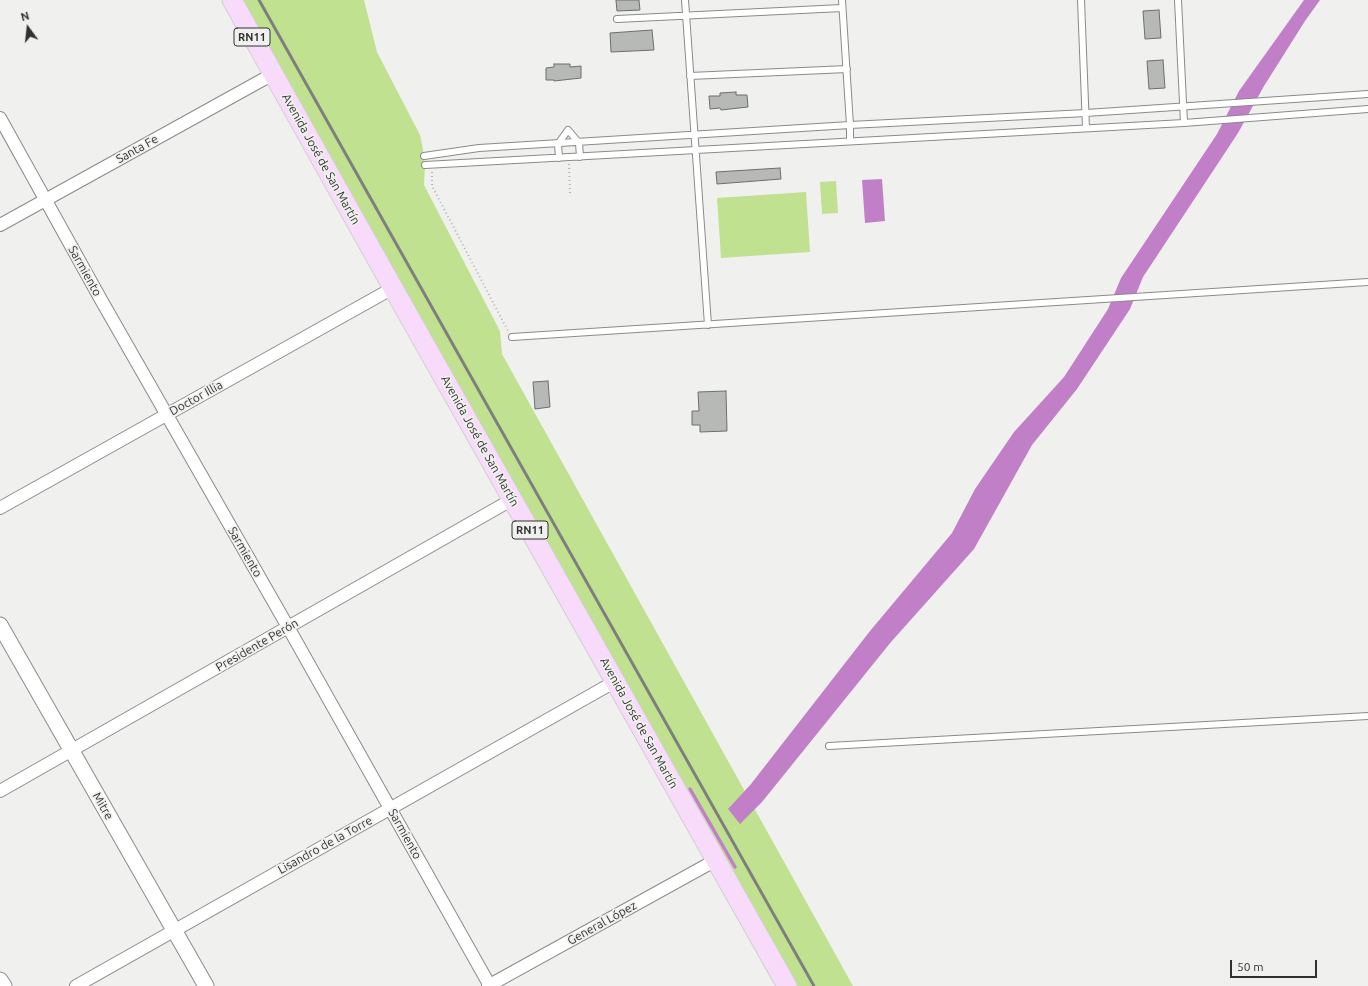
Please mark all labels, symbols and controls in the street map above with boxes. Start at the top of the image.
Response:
north arrow [8,8,48,48]
text: N [19,10,30,23]
road number: RN11 [234,28,270,46]
street label: Avenida José de San Martín [279,91,363,227]
street label: Santa Fe [113,132,161,166]
street label: Sarmiento [65,243,105,299]
street label: Avenida José de San Martín [438,373,522,509]
street label: Doctor Illia [167,378,225,418]
road number: RN11 [512,521,548,539]
street label: Sarmiento [225,524,265,580]
street label: Presidente Perón [213,616,301,674]
street label: Avenida José de San Martín [597,655,681,791]
street label: Mitre [89,790,117,822]
street label: Sarmiento [385,806,425,862]
street label: Lisandro de la Torre [275,813,375,877]
street label: General López [565,898,639,948]
scale bar [1232,952,1319,978]
text: 50 m [1237,960,1264,973]

